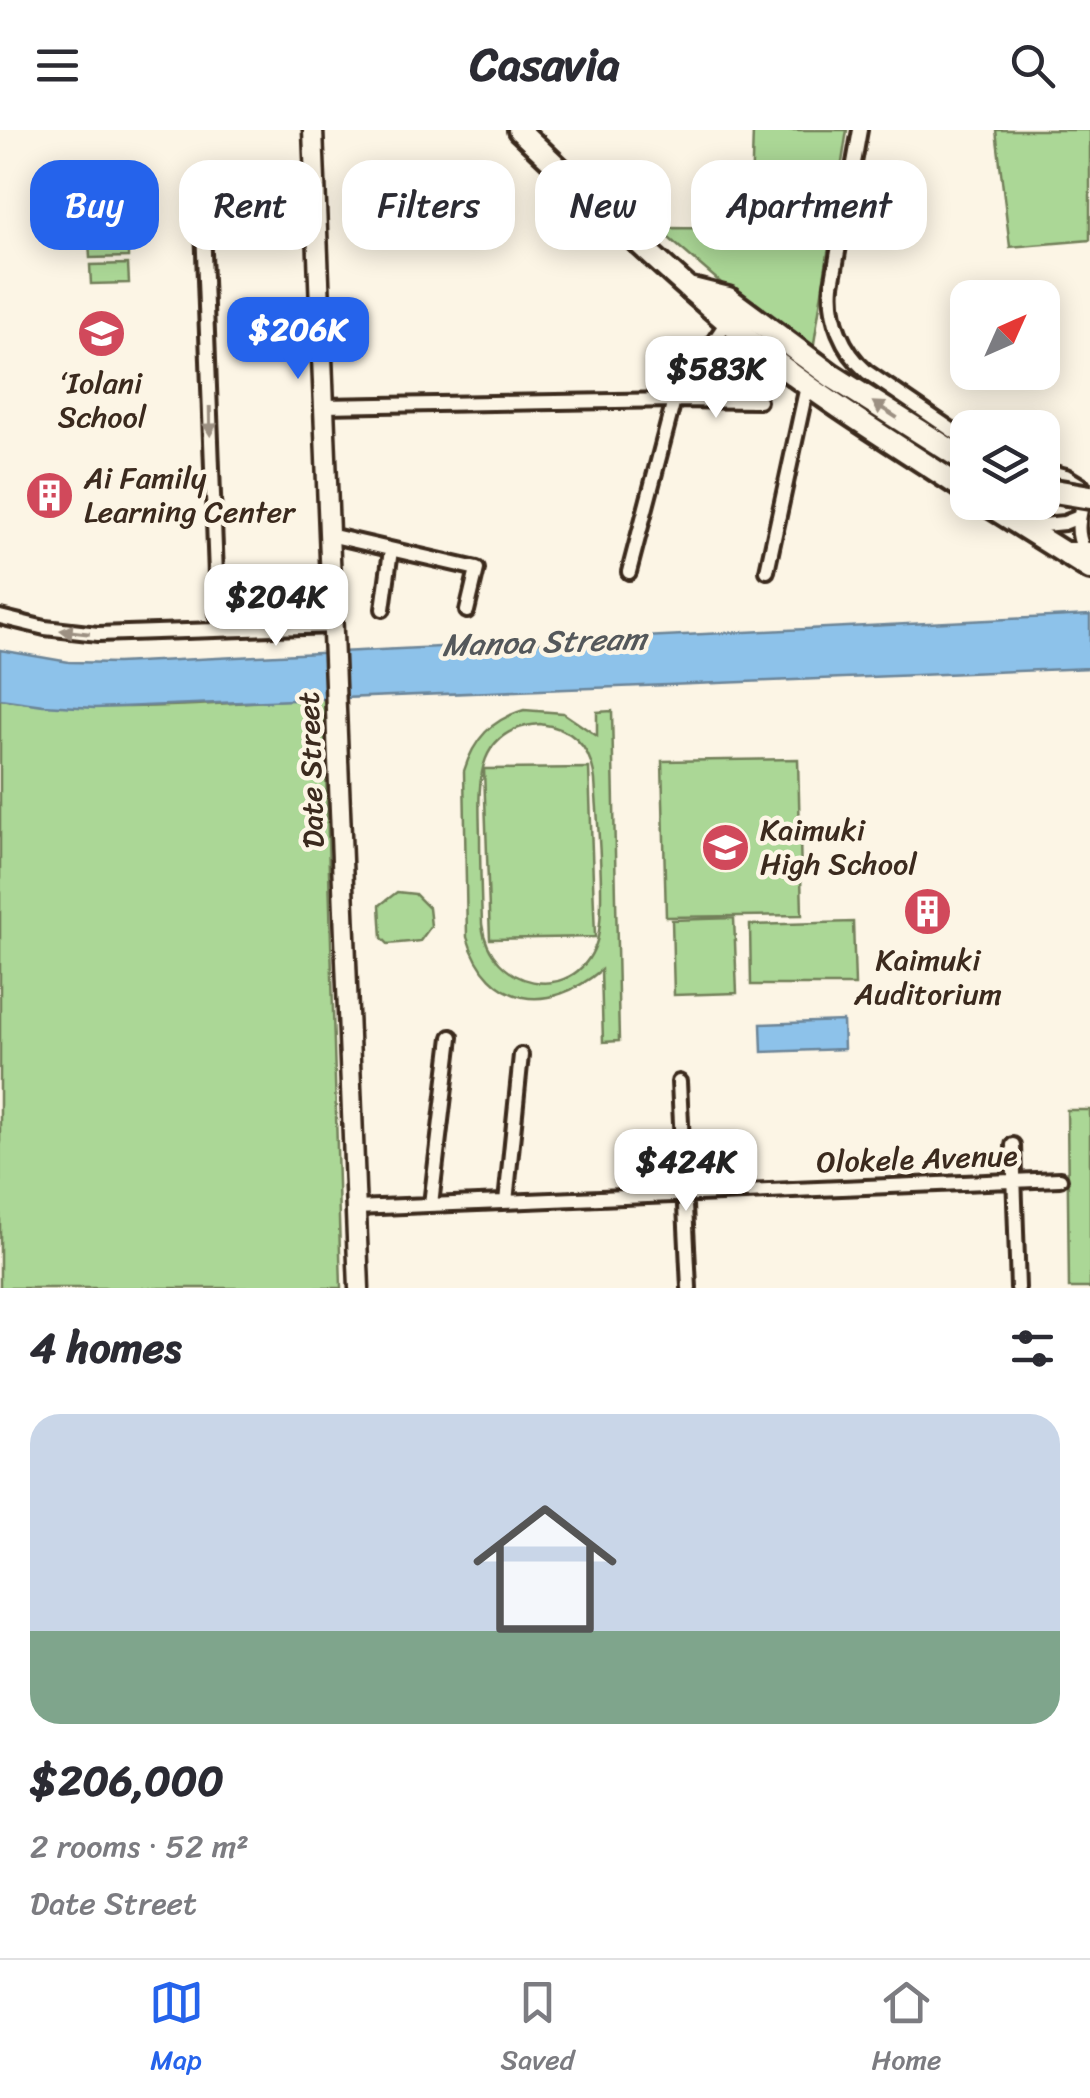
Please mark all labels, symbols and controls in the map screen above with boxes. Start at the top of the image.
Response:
text: Casavia [470,25,620,105]
icon: menu [30,38,85,93]
icon: search [1005,38,1060,93]
chip: Buy [30,160,159,250]
chip: Rent [179,160,322,250]
chip: Filters [342,160,515,250]
chip: New [535,160,671,250]
chip: Apartment [691,160,927,250]
north arrow [950,280,1060,390]
map controls [950,280,1060,520]
pin: $206K [228,297,368,382]
text: $206K [249,301,347,358]
school or university icon: ʻIolani School [76,308,128,360]
pin: $583K [646,336,786,421]
text: $583K [667,340,765,397]
place label: ʻIolani School [58,356,147,444]
one-way arrow [871,401,899,419]
one-way arrow [202,406,218,438]
button: layers [950,410,1060,520]
place label: Ai Family Learning Center [83,451,296,539]
building icon: Ai Family Learning Center [23,469,75,521]
pin: $204K [206,564,346,649]
text: $204K [226,568,326,625]
water label: Manoa Stream [441,610,651,674]
one-way arrow [59,624,91,640]
street label: Date Street [281,691,341,849]
place label: Kaimuki High School [760,803,918,891]
school or university icon: Kaimuki High School [699,821,751,873]
building icon: Kaimuki Auditorium [902,885,954,937]
place label: Kaimuki Auditorium [853,933,1002,1021]
pin: $424K [616,1129,756,1214]
street label: Olokele Avenue [816,1129,1018,1189]
text: $424K [636,1133,736,1190]
text: 4 homes [30,1311,182,1385]
icon: filters [1005,1321,1060,1376]
icon: home [455,1479,635,1659]
text: $206,000 [30,1744,224,1818]
text: 2 rooms · 52 m² [30,1818,249,1875]
text: Date Street [30,1875,197,1932]
tab: Map [149,1975,204,2084]
tab: Saved [501,1975,574,2084]
tab: Home [872,1975,941,2084]

